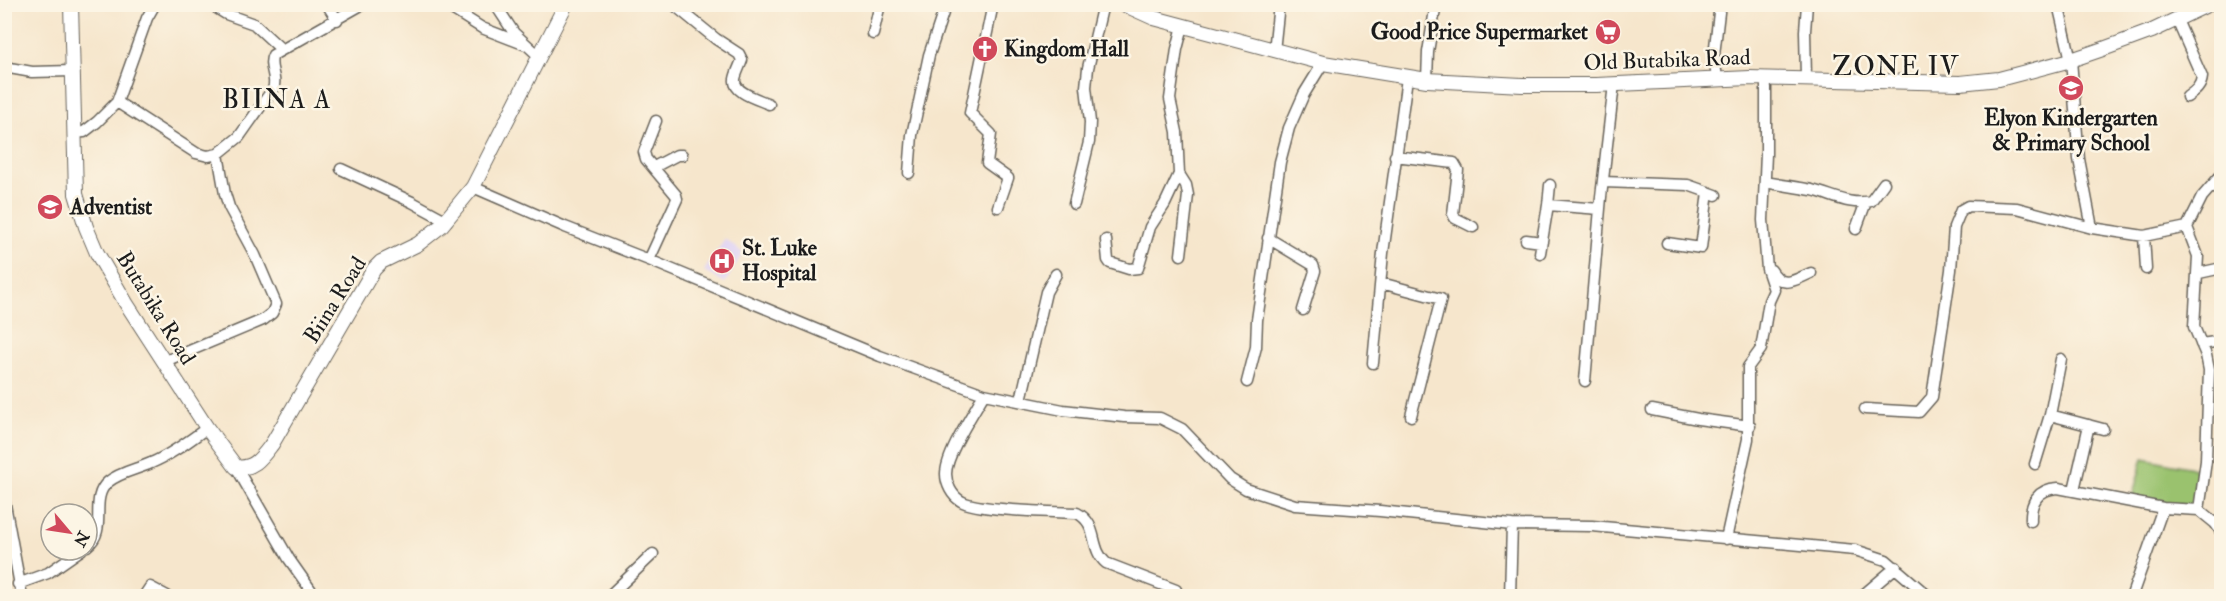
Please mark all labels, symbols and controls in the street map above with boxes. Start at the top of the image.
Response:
supermarket icon: Good Price Supermarket [1593,17,1623,47]
place label: Good Price Supermarket [1371,18,1589,47]
church icon: Kingdom Hall [970,34,1000,64]
place label: Kingdom Hall [1004,35,1129,64]
street label: Old Butabika Road [1583,43,1751,77]
district label: ZONE IV [1832,51,1960,83]
school or university icon: Elyon Kindergarten & Primary School [2056,73,2086,103]
district label: BIINA A [222,84,332,116]
place label: Elyon Kindergarten & Primary School [1984,104,2159,158]
school or university icon: Adventist [35,192,65,222]
place label: Adventist [69,193,153,221]
place label: St. Luke Hospital [742,234,818,288]
street label: Butabika Road [110,246,202,370]
hospital icon: St. Luke Hospital [707,246,737,276]
street label: Biina Road [297,251,373,349]
north arrow [39,502,99,562]
text: N [69,527,94,550]

